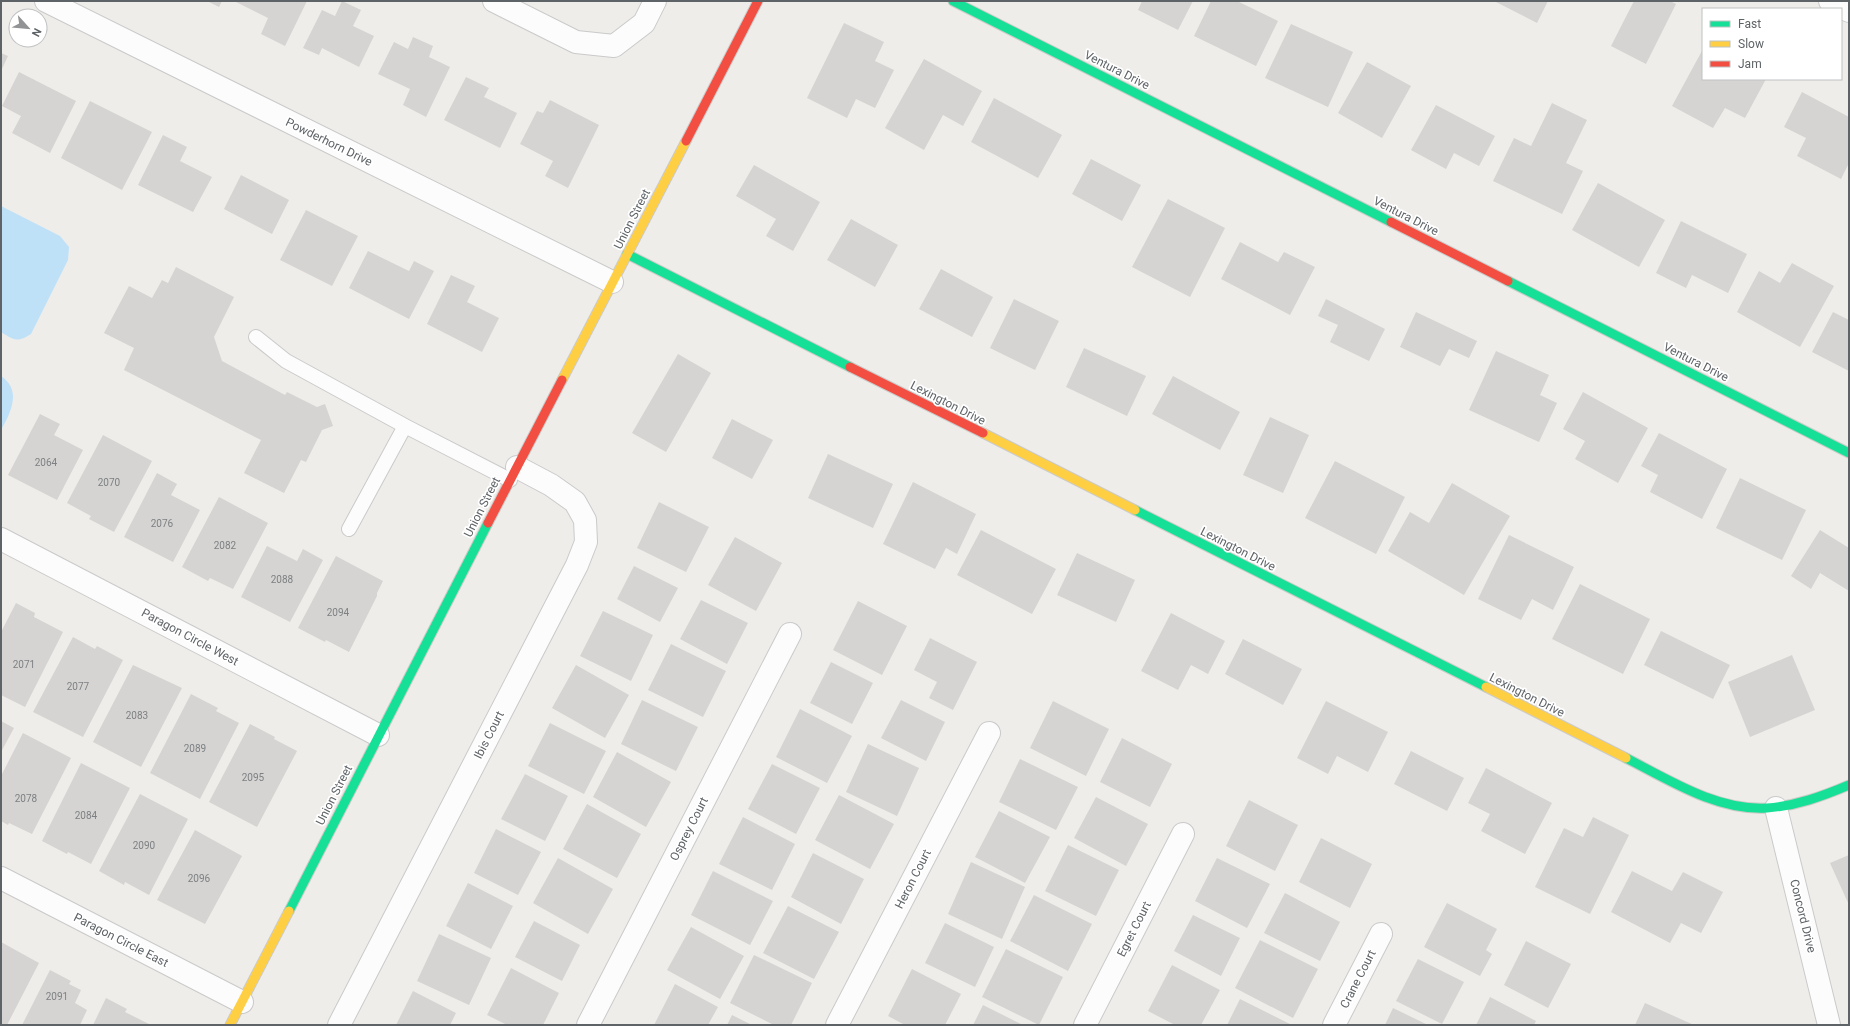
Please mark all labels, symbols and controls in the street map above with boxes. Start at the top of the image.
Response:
north arrow [8,8,48,48]
legend [1702,8,1842,80]
text: Fast [1738,17,1761,31]
text: N [29,26,44,39]
text: Slow [1738,37,1764,51]
street label: Ventura Drive [1082,48,1152,92]
text: Jam [1738,57,1762,71]
street label: Powderhorn Drive [283,115,375,169]
street label: Union Street [611,187,653,251]
street label: Ventura Drive [1371,194,1441,238]
street label: Ventura Drive [1661,340,1731,384]
street label: Lexington Drive [908,378,988,428]
house number: 2064 [35,457,58,468]
street label: Union Street [461,475,503,539]
house number: 2070 [98,477,121,488]
house number: 2076 [151,518,174,529]
street label: Lexington Drive [1198,524,1278,574]
house number: 2082 [214,540,237,551]
house number: 2088 [271,574,294,585]
street label: Paragon Circle West [139,606,241,669]
house number: 2094 [327,607,350,618]
house number: 2071 [13,659,35,670]
street label: Lexington Drive [1487,670,1567,720]
house number: 2077 [67,681,90,692]
street label: Ibis Court [471,709,507,761]
house number: 2083 [126,710,148,721]
house number: 2089 [184,743,206,754]
street label: Union Street [313,763,355,827]
house number: 2095 [242,772,265,783]
house number: 2078 [15,793,38,804]
street label: Osprey Court [667,795,711,863]
house number: 2084 [75,810,98,821]
house number: 2090 [133,840,156,851]
street label: Heron Court [892,847,934,911]
house number: 2096 [188,873,211,884]
street label: Concord Drive [1787,878,1819,954]
street label: Egret Court [1114,899,1154,959]
street label: Paragon Circle East [71,910,171,970]
street label: Crane Court [1337,947,1379,1011]
house number: 2091 [46,991,68,1002]

